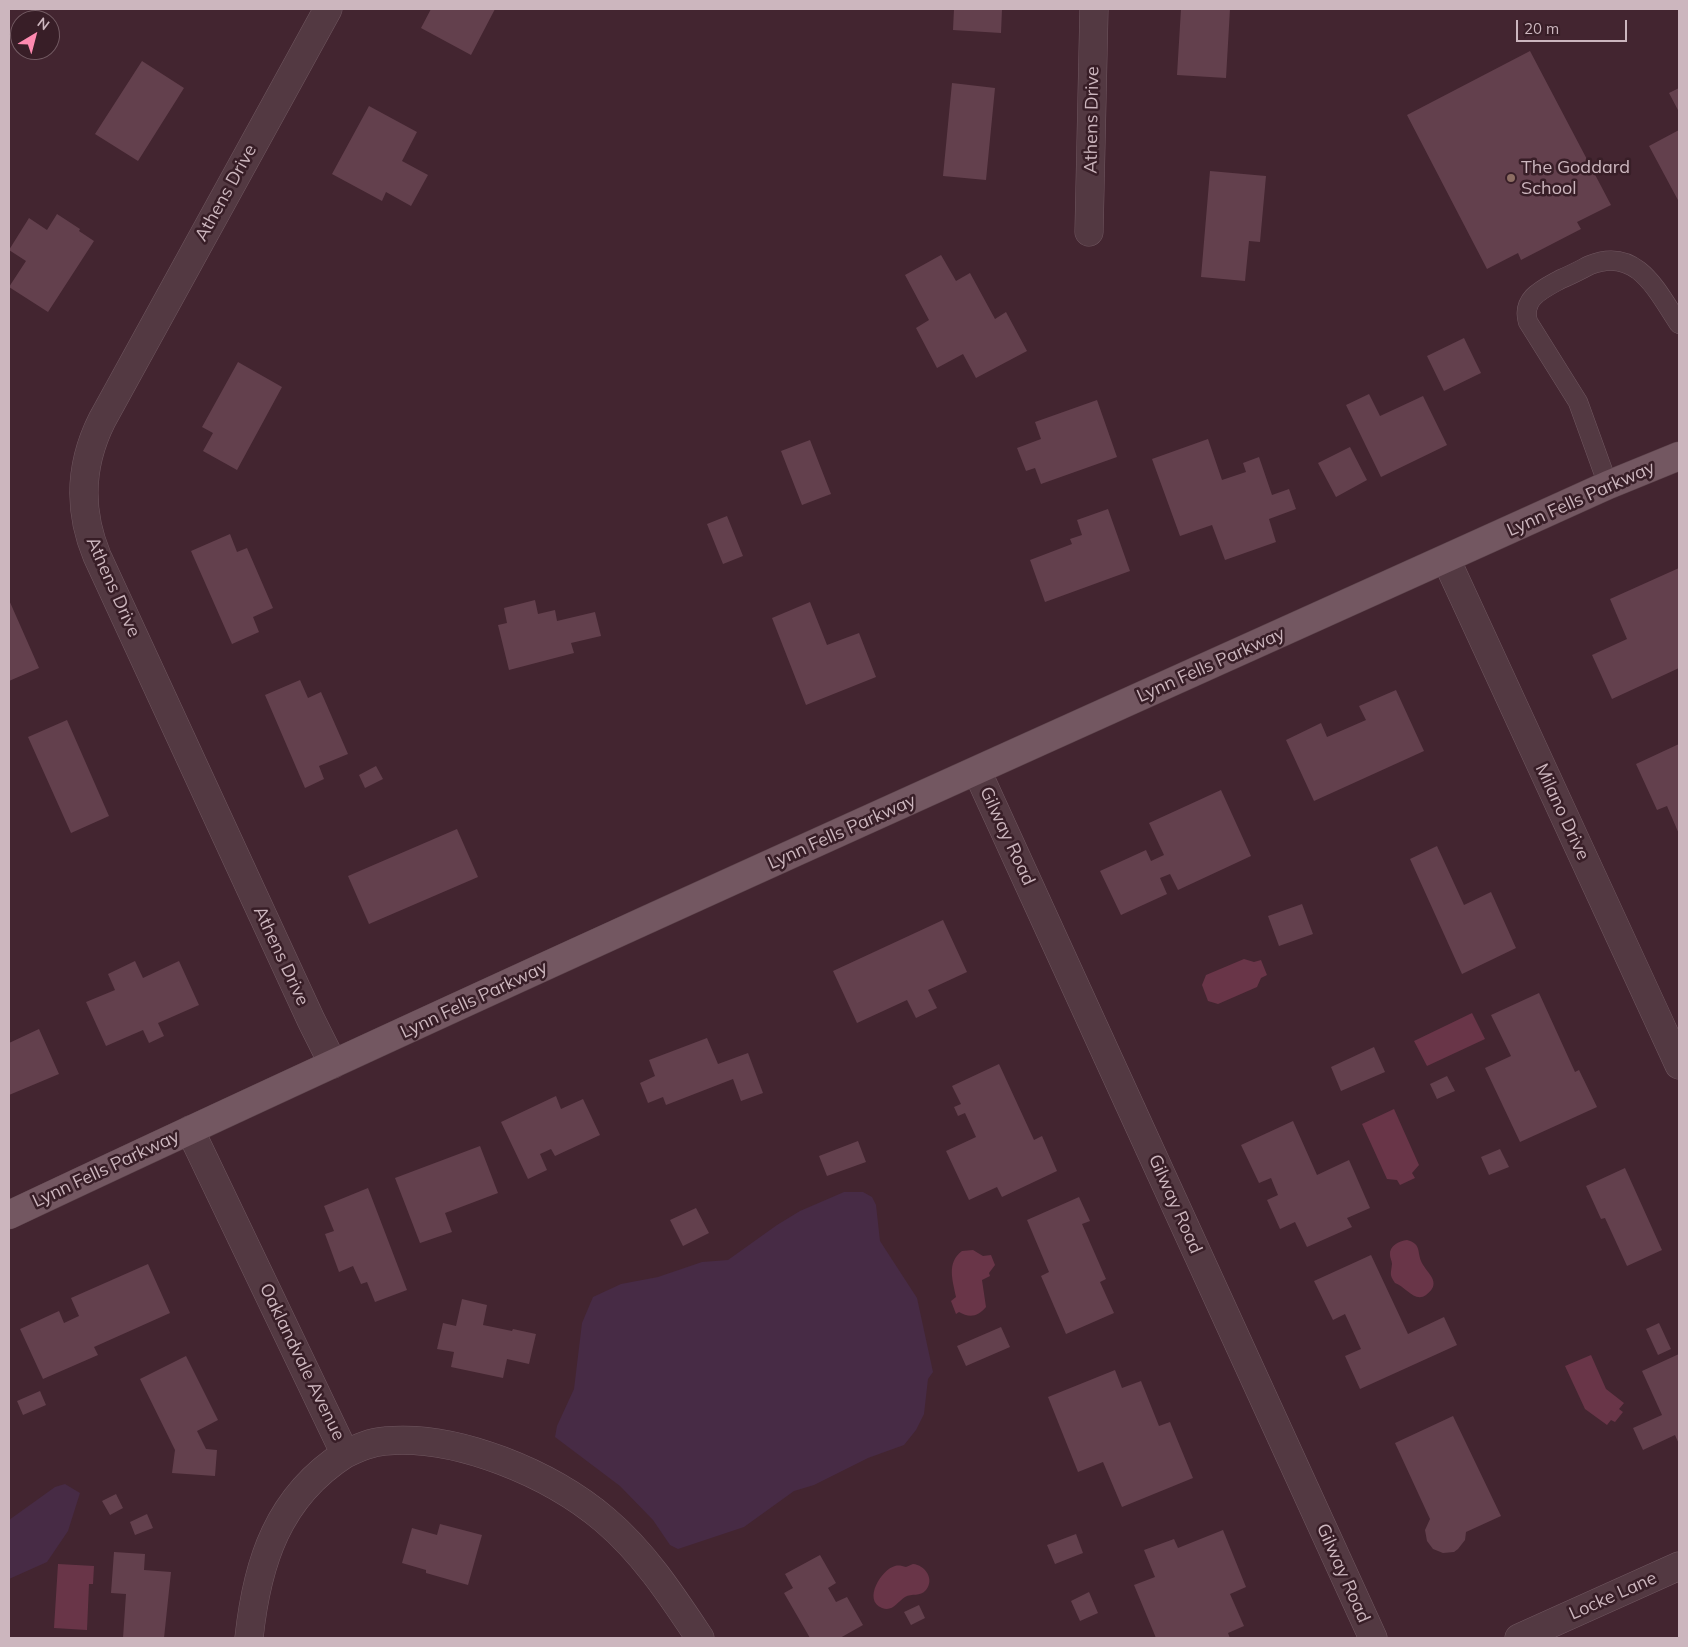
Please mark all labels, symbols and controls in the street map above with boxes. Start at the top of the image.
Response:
north arrow [10,10,60,60]
scale bar [1518,10,1629,42]
text: N [34,13,53,34]
text: 20 m [1524,19,1559,38]
street label: Athens Drive [1080,66,1104,174]
street label: Athens Drive [191,141,261,245]
place label: The Goddard School [1521,157,1630,200]
marker: The Goddard School [1505,172,1517,184]
street label: Lynn Fells Parkway [1504,457,1658,541]
street label: Athens Drive [81,534,145,640]
street label: Lynn Fells Parkway [1134,623,1288,707]
street label: Milano Drive [1530,760,1594,864]
street label: Gilway Road [975,783,1039,889]
street label: Lynn Fells Parkway [765,790,919,874]
street label: Athens Drive [249,903,313,1009]
street label: Lynn Fells Parkway [397,957,551,1043]
street label: Lynn Fells Parkway [29,1126,183,1212]
street label: Gilway Road [1144,1151,1206,1257]
street label: Oaklandvale Avenue [255,1280,349,1444]
street label: Gilway Road [1312,1520,1374,1626]
street label: Locke Lane [1566,1567,1660,1625]

